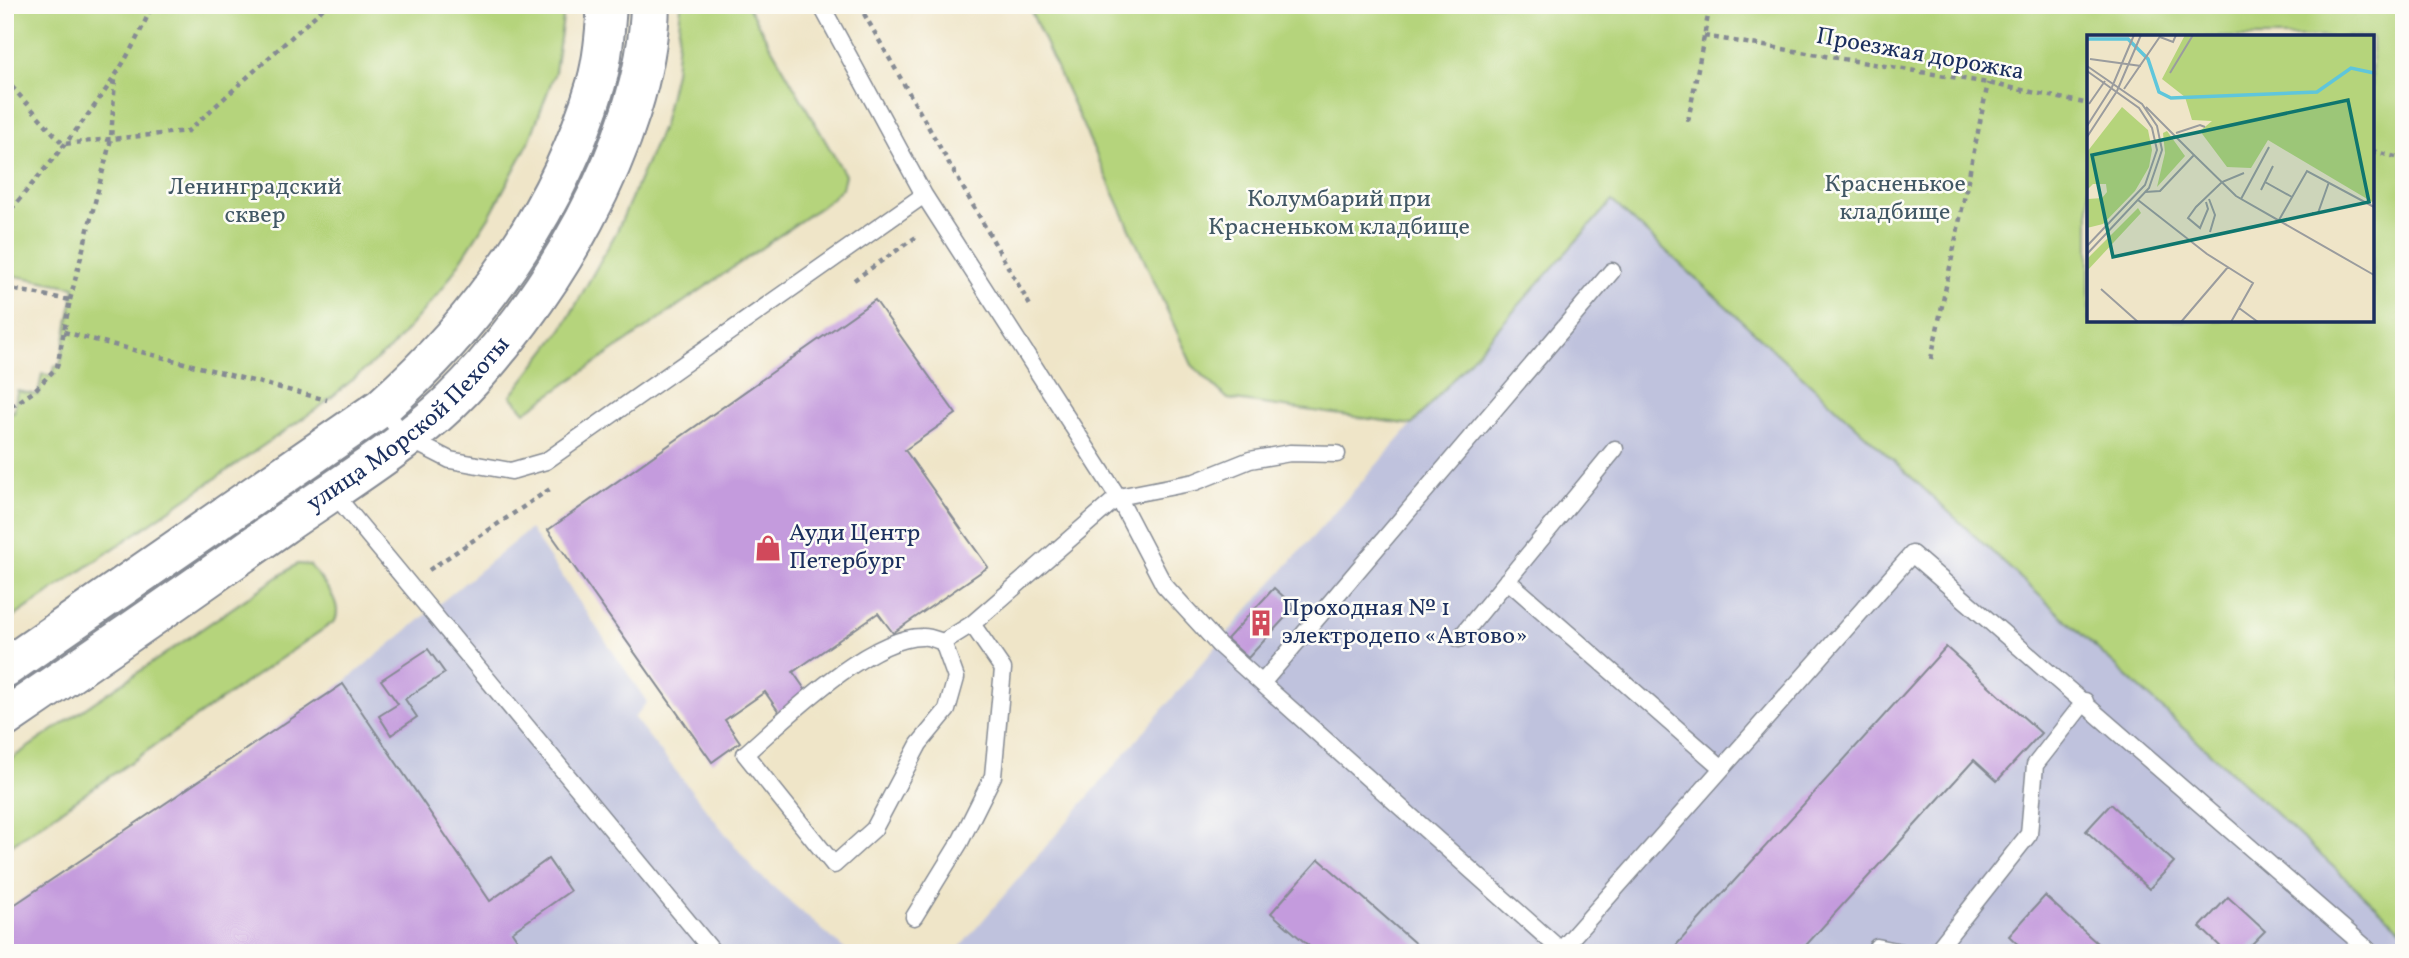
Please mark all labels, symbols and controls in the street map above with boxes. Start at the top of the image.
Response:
street label: Проезжая дорожка [1813,20,2027,90]
inset map [2087,35,2374,322]
park label: Красненькое кладбище [1824,168,1966,230]
park label: Ленинградский сквер [168,171,342,233]
park label: Колумбарий при Красненьком кладбище [1208,183,1470,245]
street label: улица Морской Пехоты [300,330,519,521]
place label: Ауди Центр Петербург [789,517,920,579]
shop icon: Ауди Центр Петербург [753,533,783,563]
place label: Проходная № 1 электродепо «Автово» [1282,592,1527,654]
building icon: Проходная № 1 электродепо «Автово» [1246,608,1276,638]

